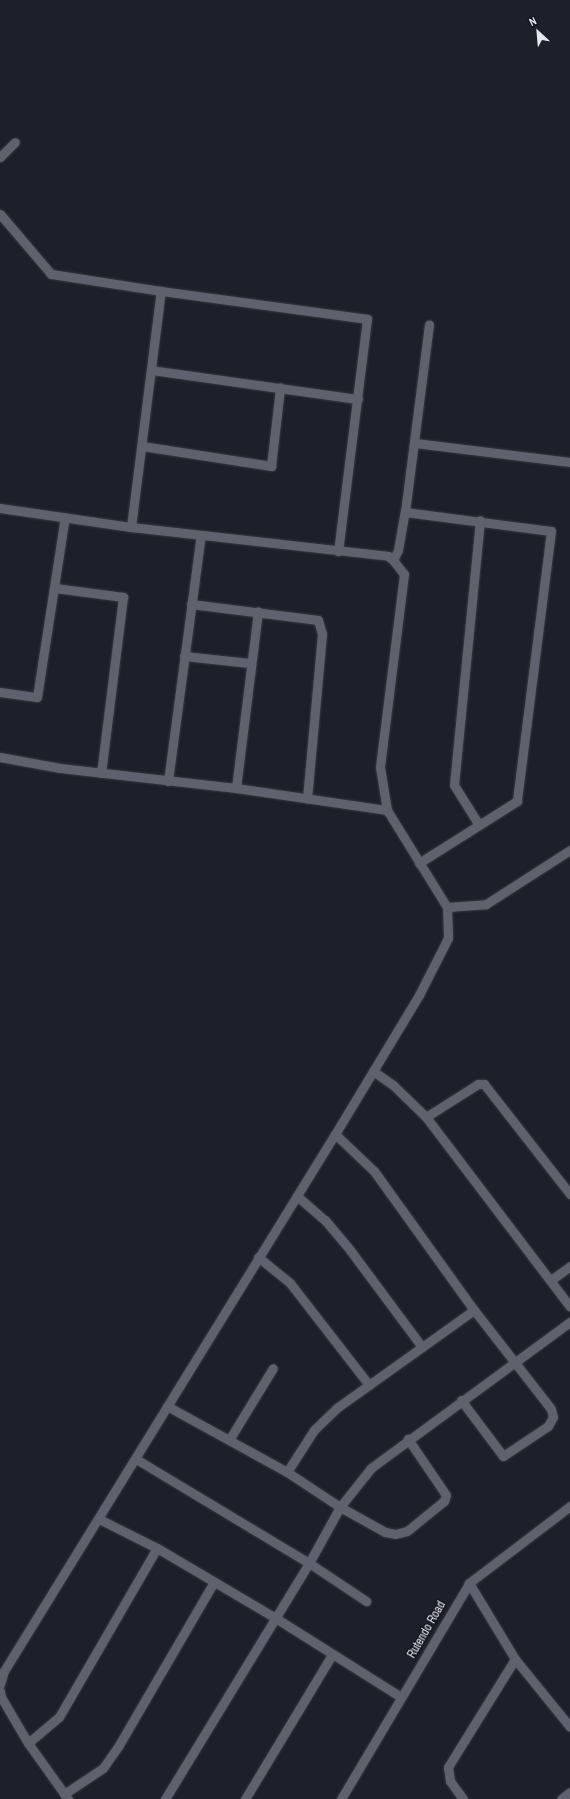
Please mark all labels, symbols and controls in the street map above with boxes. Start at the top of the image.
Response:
north arrow [518,12,558,52]
text: N [527,13,539,29]
street label: Rutendo Road [405,1599,449,1661]

